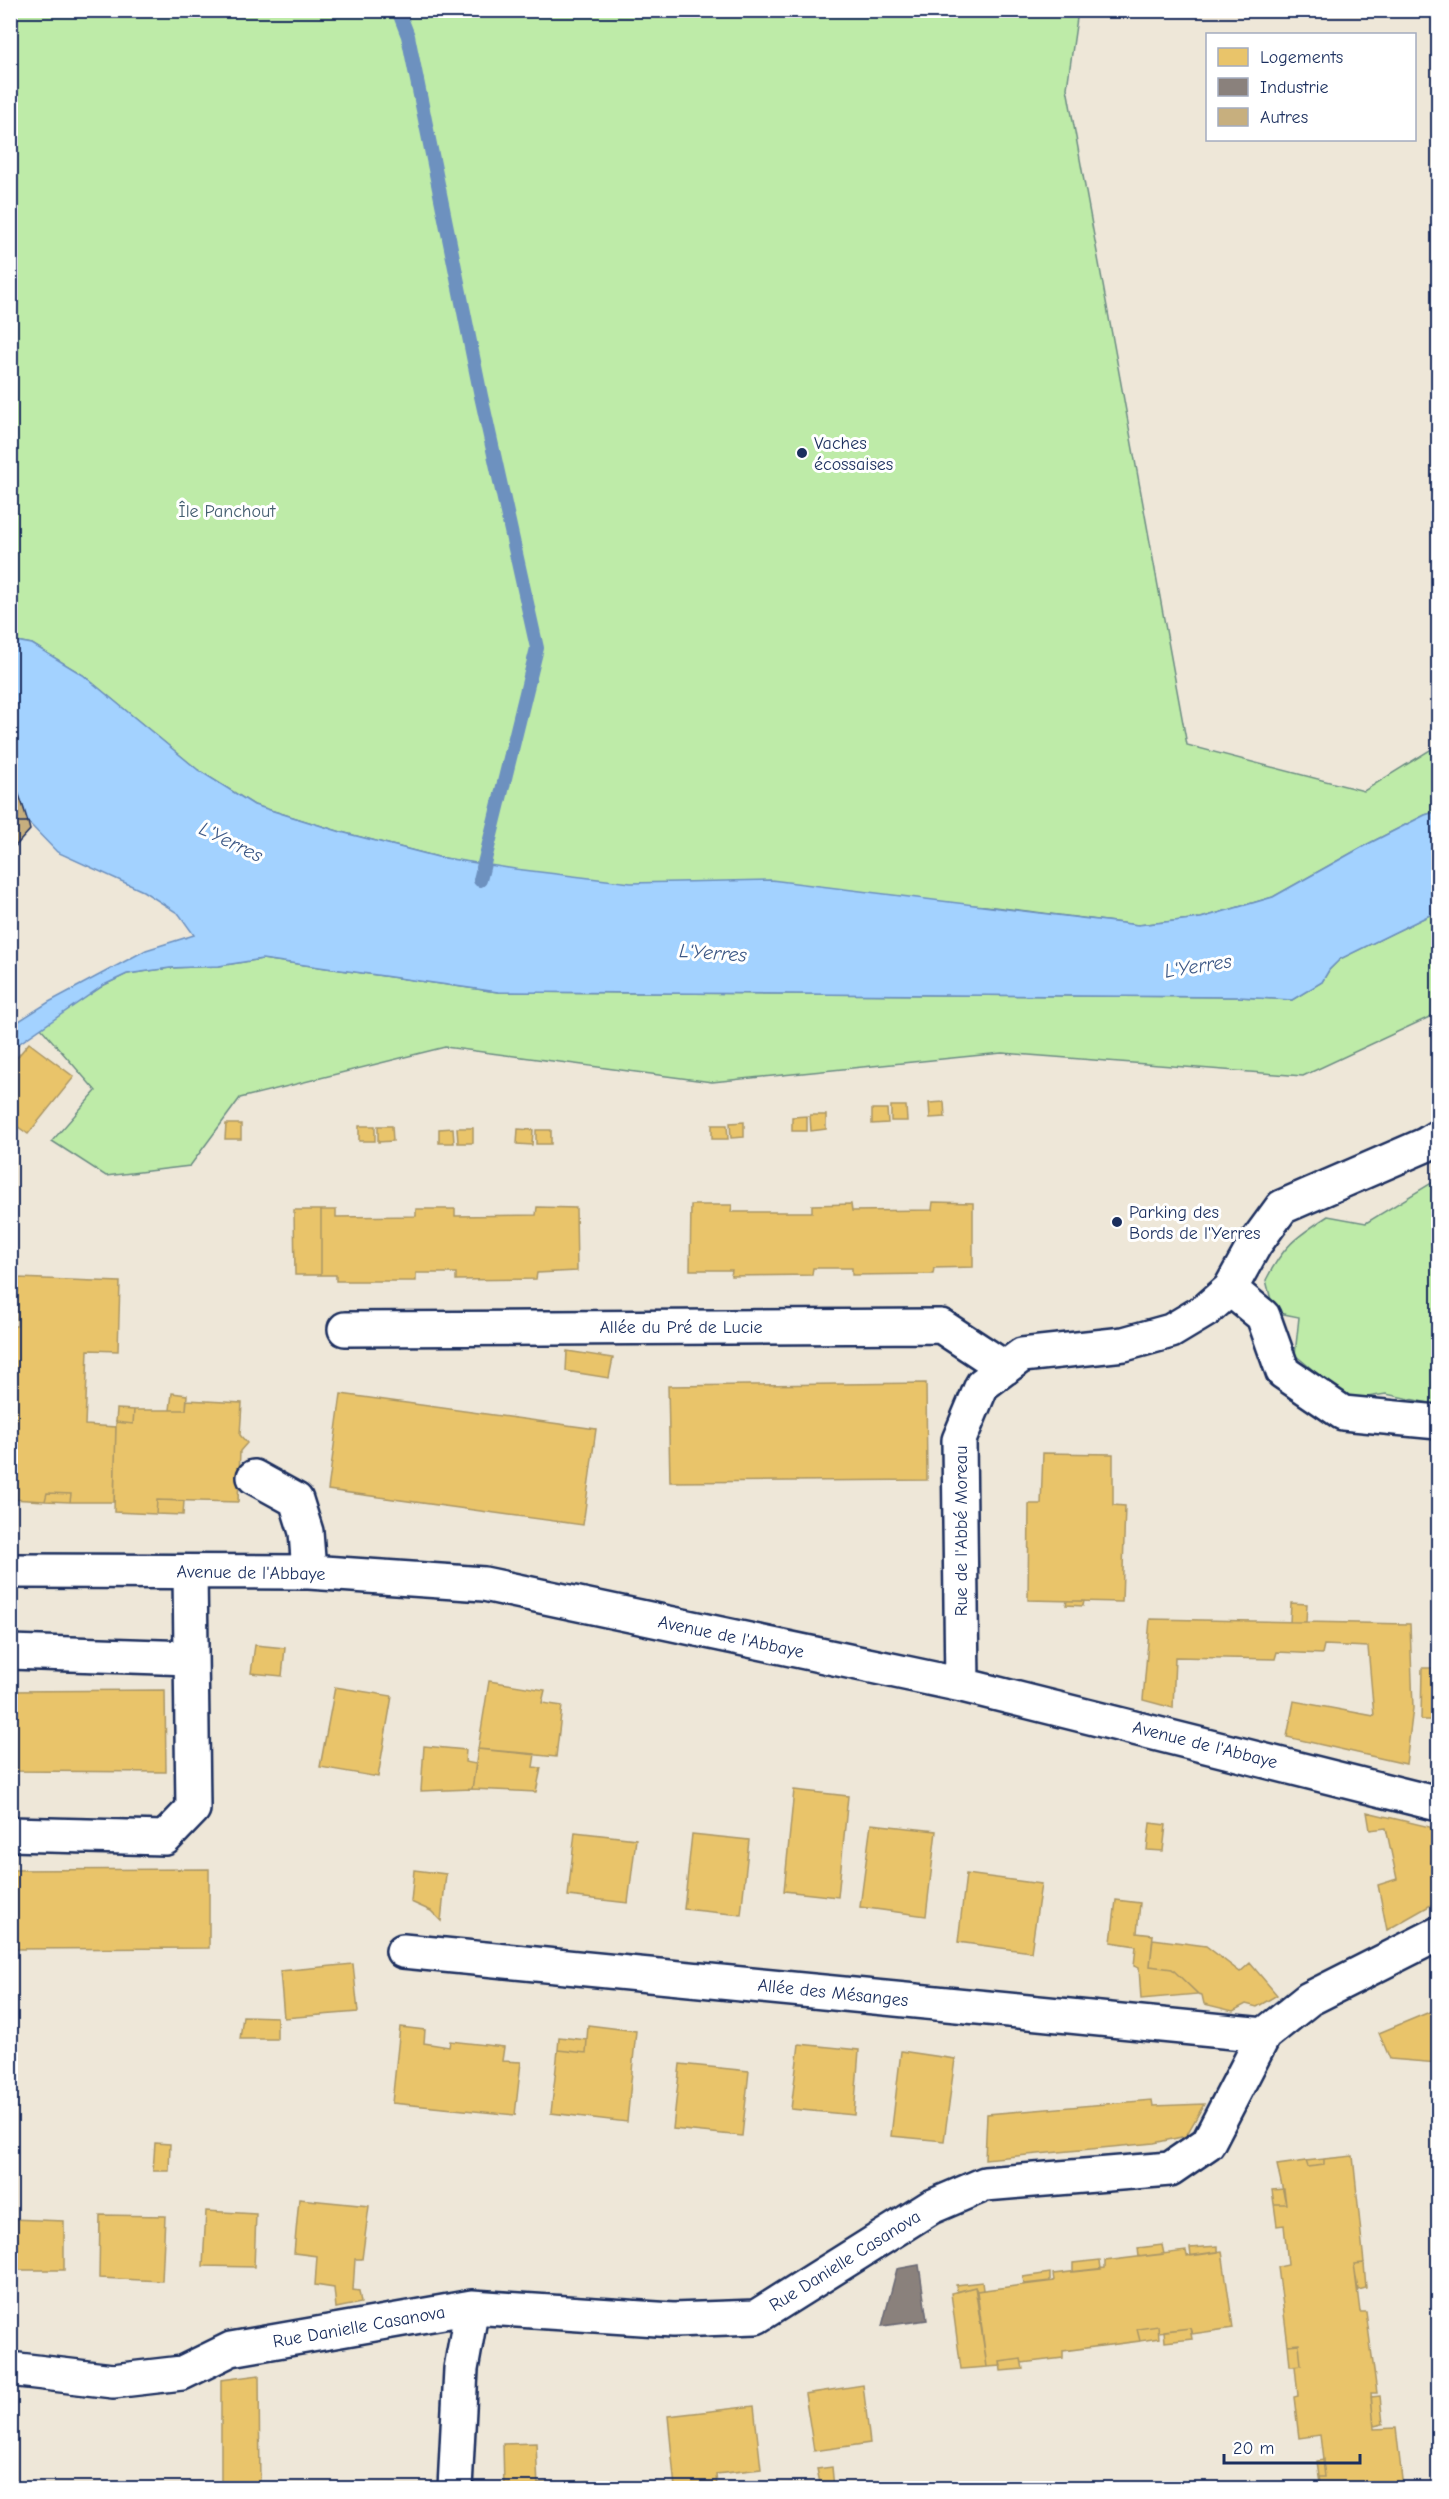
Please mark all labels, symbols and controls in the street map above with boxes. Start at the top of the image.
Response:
legend [1206,33,1416,141]
text: Logements [1260,47,1343,68]
text: Industrie [1260,77,1329,98]
text: Autres [1260,107,1308,128]
place label: Vaches écossaises [814,433,893,475]
marker: Vaches écossaises [795,446,809,460]
park label: Île Panchout [179,500,276,522]
water label: L'Yerres [196,817,267,867]
water label: L'Yerres [678,939,748,967]
water label: L'Yerres [1163,949,1234,983]
place label: Parking des Bords de l'Yerres [1129,1202,1260,1244]
marker: Parking des Bords de l'Yerres [1110,1215,1124,1229]
street label: Allée du Pré de Lucie [599,1317,763,1338]
street label: Rue de l'Abbé Moreau [951,1446,972,1616]
street label: Avenue de l'Abbaye [176,1561,326,1585]
street label: Avenue de l'Abbaye [656,1611,806,1663]
street label: Avenue de l'Abbaye [1130,1717,1280,1773]
street label: Allée des Mésanges [757,1975,909,2011]
street label: Rue Danielle Casanova [766,2206,924,2316]
street label: Rue Danielle Casanova [271,2302,447,2352]
scale bar [1224,2427,1360,2465]
text: 20 m [1233,2438,1274,2459]

